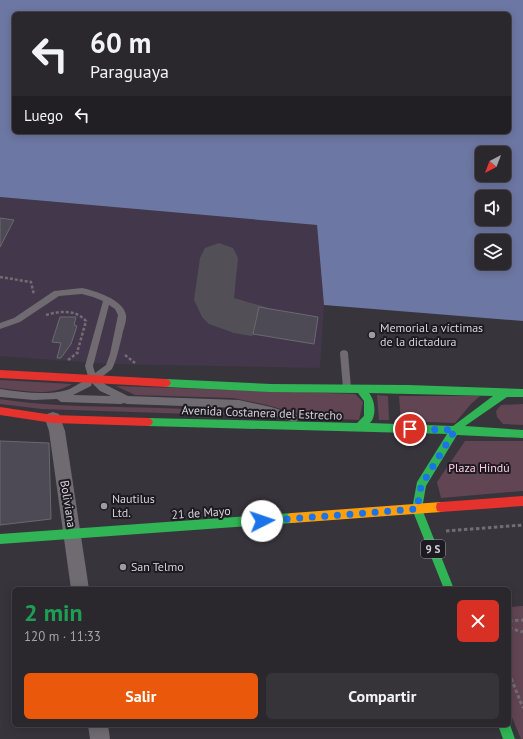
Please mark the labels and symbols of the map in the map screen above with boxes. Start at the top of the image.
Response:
north arrow [475,146,511,182]
place label: Memorial a víctimas de la dictadura [380,320,483,349]
marker: Memorial a víctimas de la dictadura [367,330,377,340]
street label: Avenida Costanera del Estrecho [181,402,343,423]
pin [393,412,427,446]
park label: Plaza Hindú [448,460,510,475]
street label: Boliviana [57,479,80,529]
place label: Nautilus Ltd. [112,491,155,520]
position arrow [241,500,283,542]
marker: Nautilus Ltd. [99,501,109,511]
street label: 21 de Mayo [171,503,231,522]
road number: 9 S [421,540,445,558]
place label: San Telmo [131,559,184,574]
marker: San Telmo [118,562,128,572]

